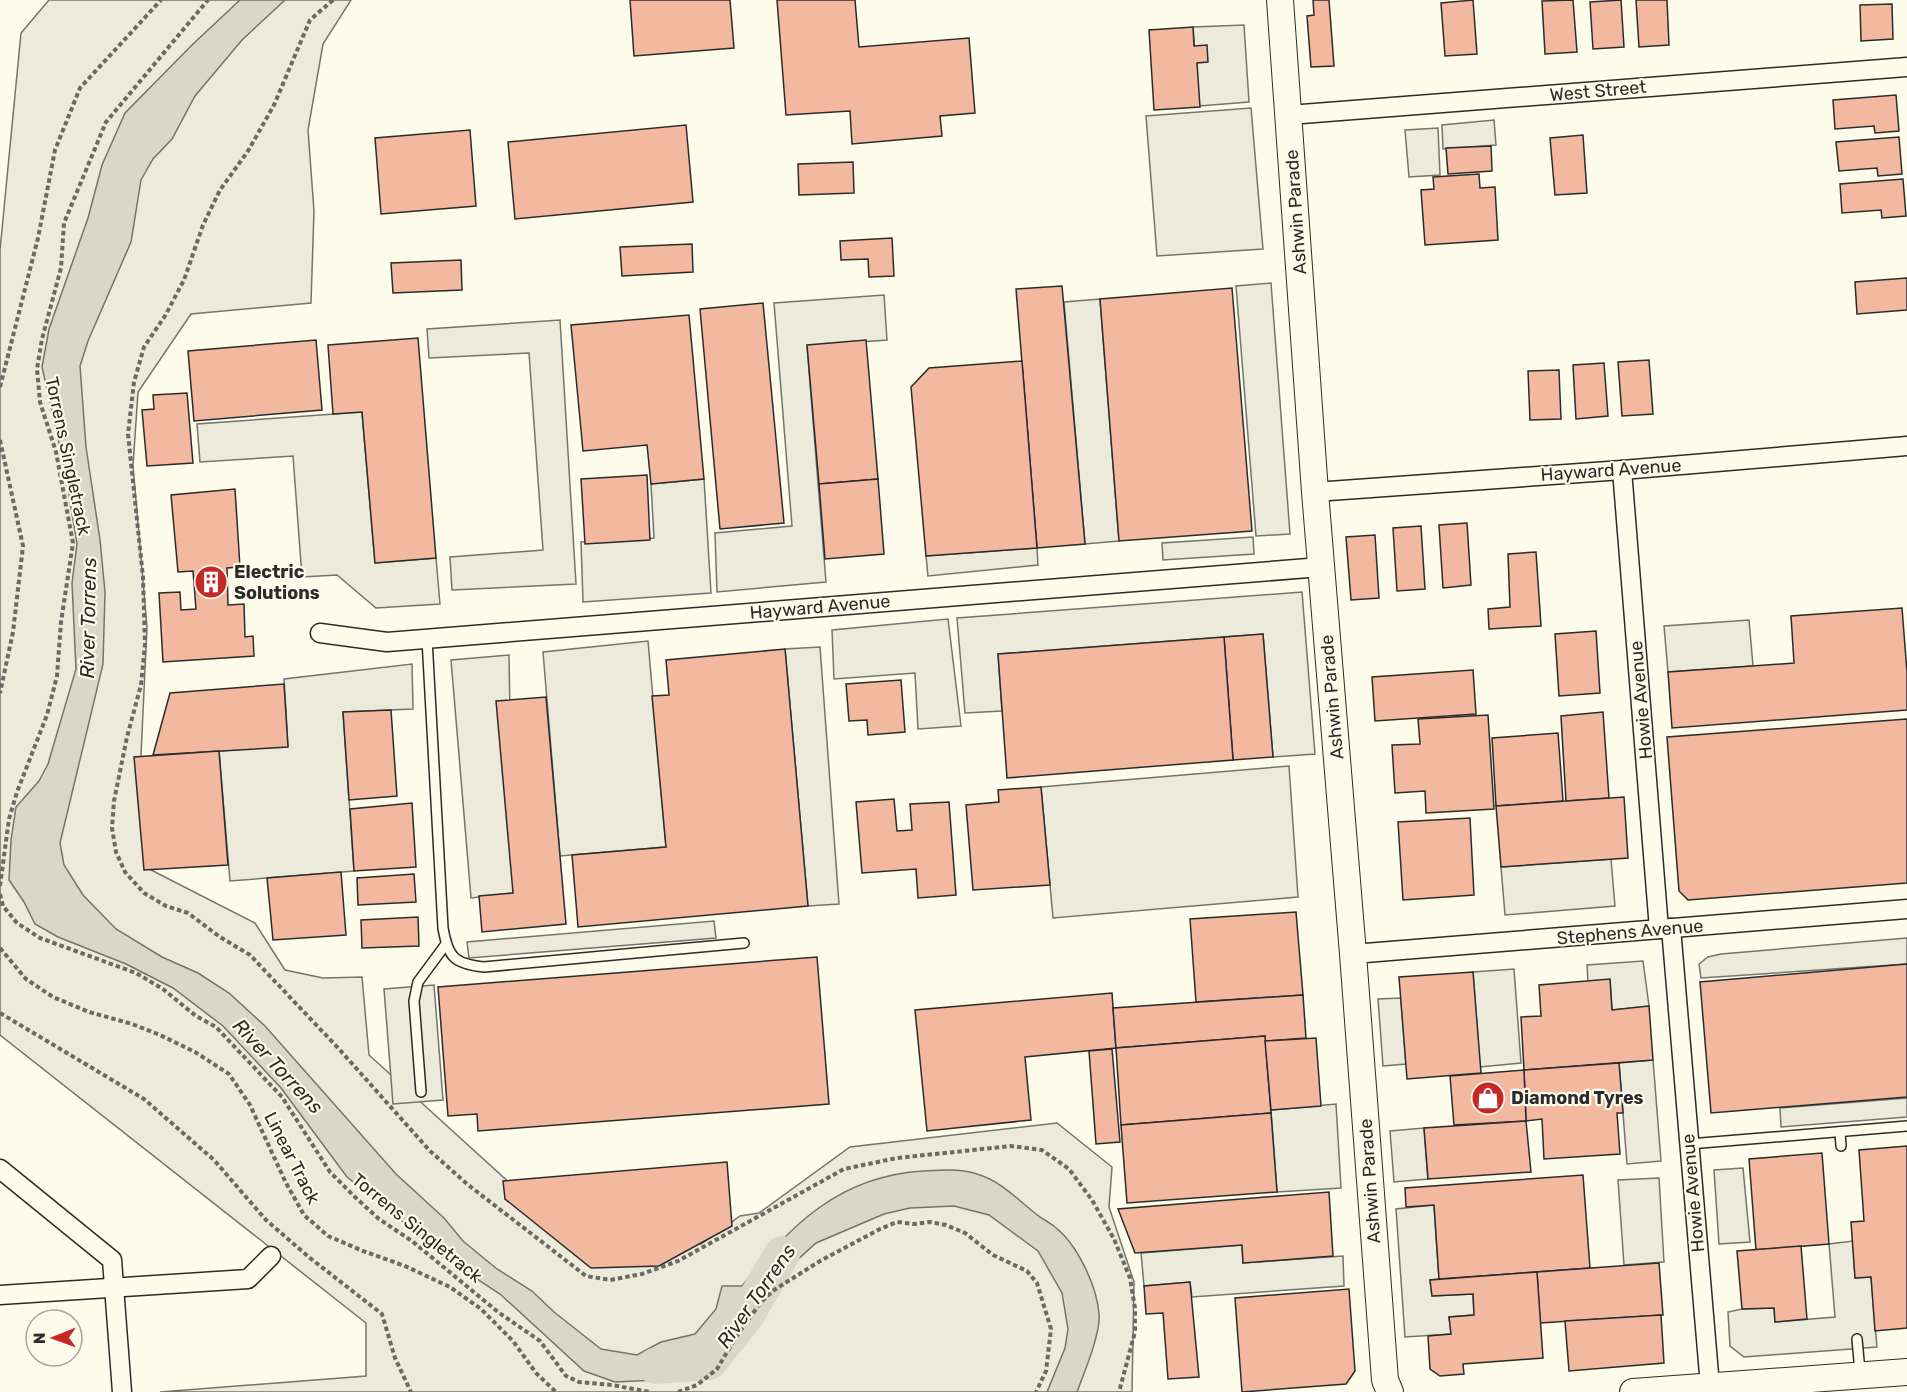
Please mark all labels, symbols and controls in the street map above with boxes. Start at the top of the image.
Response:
street label: West Street [1549,76,1647,106]
street label: Ashwin Parade [1281,149,1311,275]
street label: Torrens Singletrack [40,375,96,538]
street label: Hayward Avenue [1540,454,1682,486]
water label: River Torrens [75,557,101,679]
place label: Electric Solutions [234,561,320,604]
building icon: Electric Solutions [193,564,229,600]
street label: Hayward Avenue [749,590,891,624]
street label: Ashwin Parade [1316,634,1348,760]
street label: Howie Avenue [1625,640,1657,760]
street label: Stephens Avenue [1556,915,1704,949]
water label: River Torrens [228,1013,328,1119]
shop icon: Diamond Tyres [1470,1080,1506,1116]
place label: Diamond Tyres [1511,1087,1644,1109]
street label: Linear Track [259,1108,325,1208]
street label: Ashwin Parade [1355,1118,1385,1244]
street label: Howie Avenue [1677,1133,1709,1253]
street label: Torrens Singletrack [347,1169,487,1288]
water label: River Torrens [711,1239,801,1353]
north arrow [24,1308,84,1368]
text: N [30,1332,49,1344]

